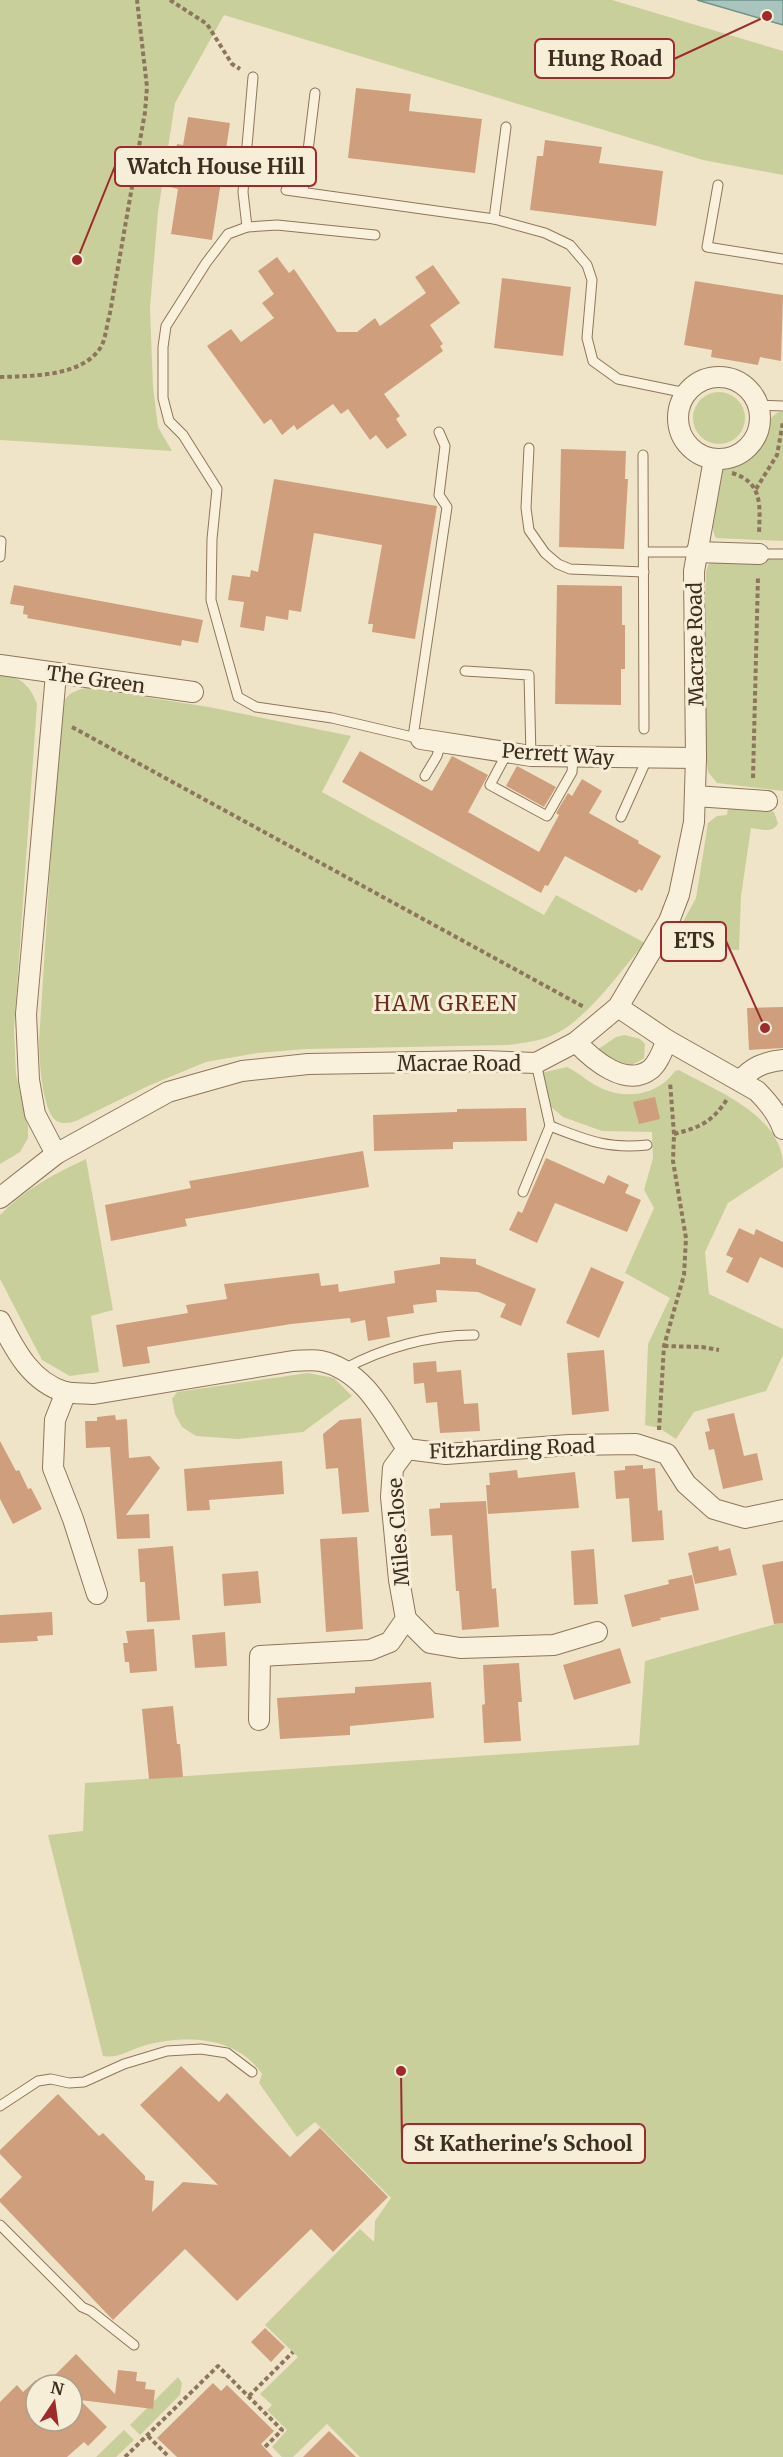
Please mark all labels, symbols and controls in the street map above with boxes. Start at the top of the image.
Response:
callout: Hung Road [535,39,674,78]
text: Hung Road [548,45,662,72]
callout: Watch House Hill [115,147,316,186]
text: Watch House Hill [126,153,305,180]
street label: Macrae Road [681,582,709,706]
street label: The Green [45,660,147,698]
street label: Perrett Way [501,738,615,770]
callout: ETS [661,922,726,961]
text: ETS [673,927,715,954]
district label: HAM GREEN [374,990,518,1017]
street label: Macrae Road [397,1051,521,1076]
street label: Fitzharding Road [429,1433,595,1463]
street label: Miles Close [382,1477,414,1587]
callout: St Katherine's School [402,2124,645,2163]
text: St Katherine's School [413,2130,633,2157]
north arrow [24,2373,84,2433]
text: N [49,2377,66,2400]

